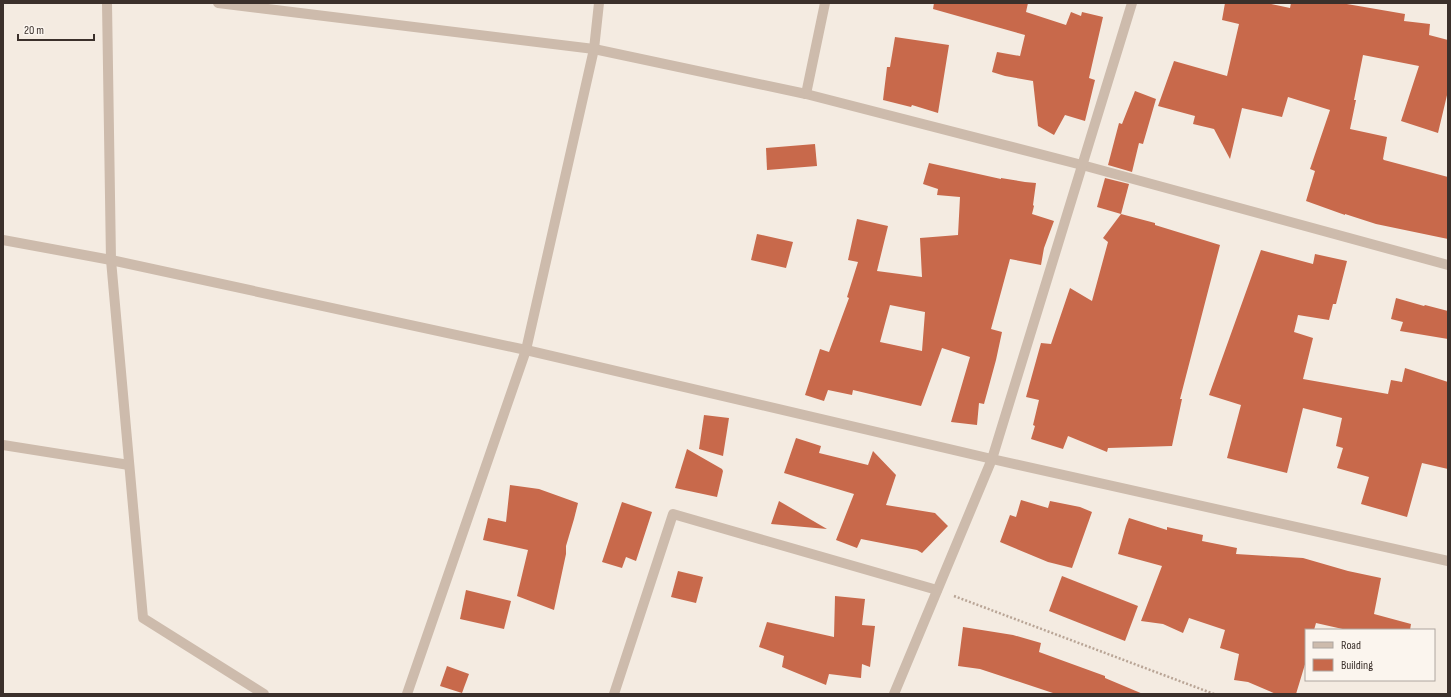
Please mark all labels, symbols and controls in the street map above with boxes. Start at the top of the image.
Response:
scale bar [18,16,94,42]
text: 20 m [24,23,44,38]
legend [1305,629,1435,681]
text: Road [1341,638,1361,653]
text: Building [1341,658,1373,673]

